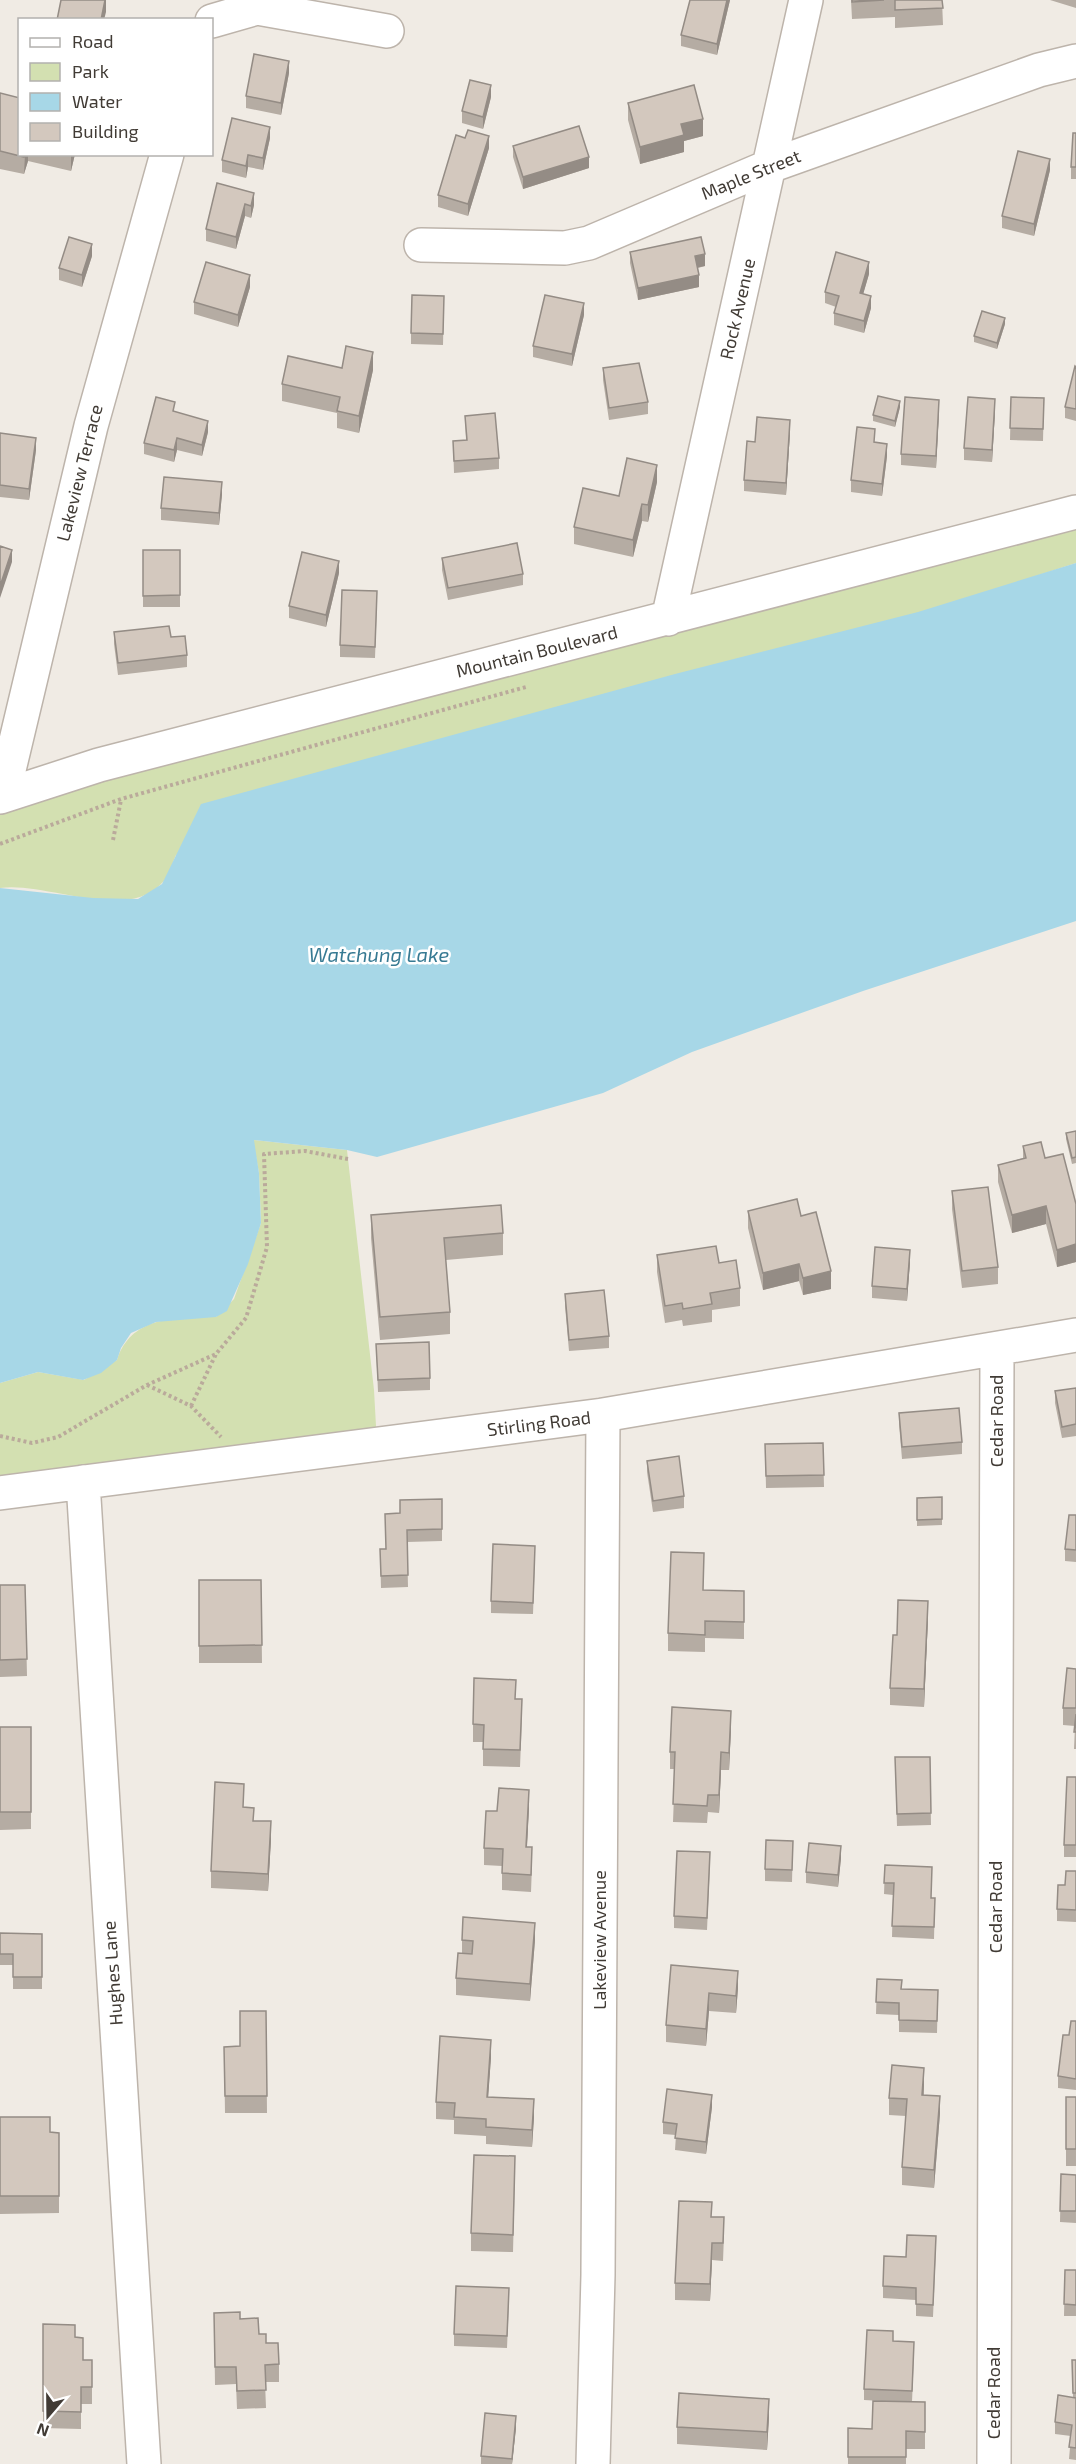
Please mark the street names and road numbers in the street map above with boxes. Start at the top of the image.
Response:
street label: Maple Street [698,144,804,204]
street label: Rock Avenue [715,256,759,361]
street label: Lakeview Terrace [51,402,107,543]
street label: Mountain Boulevard [454,620,620,682]
street label: Cedar Road [985,1375,1007,1467]
street label: Stirling Road [486,1406,592,1440]
street label: Cedar Road [984,1861,1006,1953]
street label: Lakeview Avenue [588,1870,610,2010]
street label: Hughes Lane [97,1920,127,2026]
street label: Cedar Road [982,2347,1004,2439]

